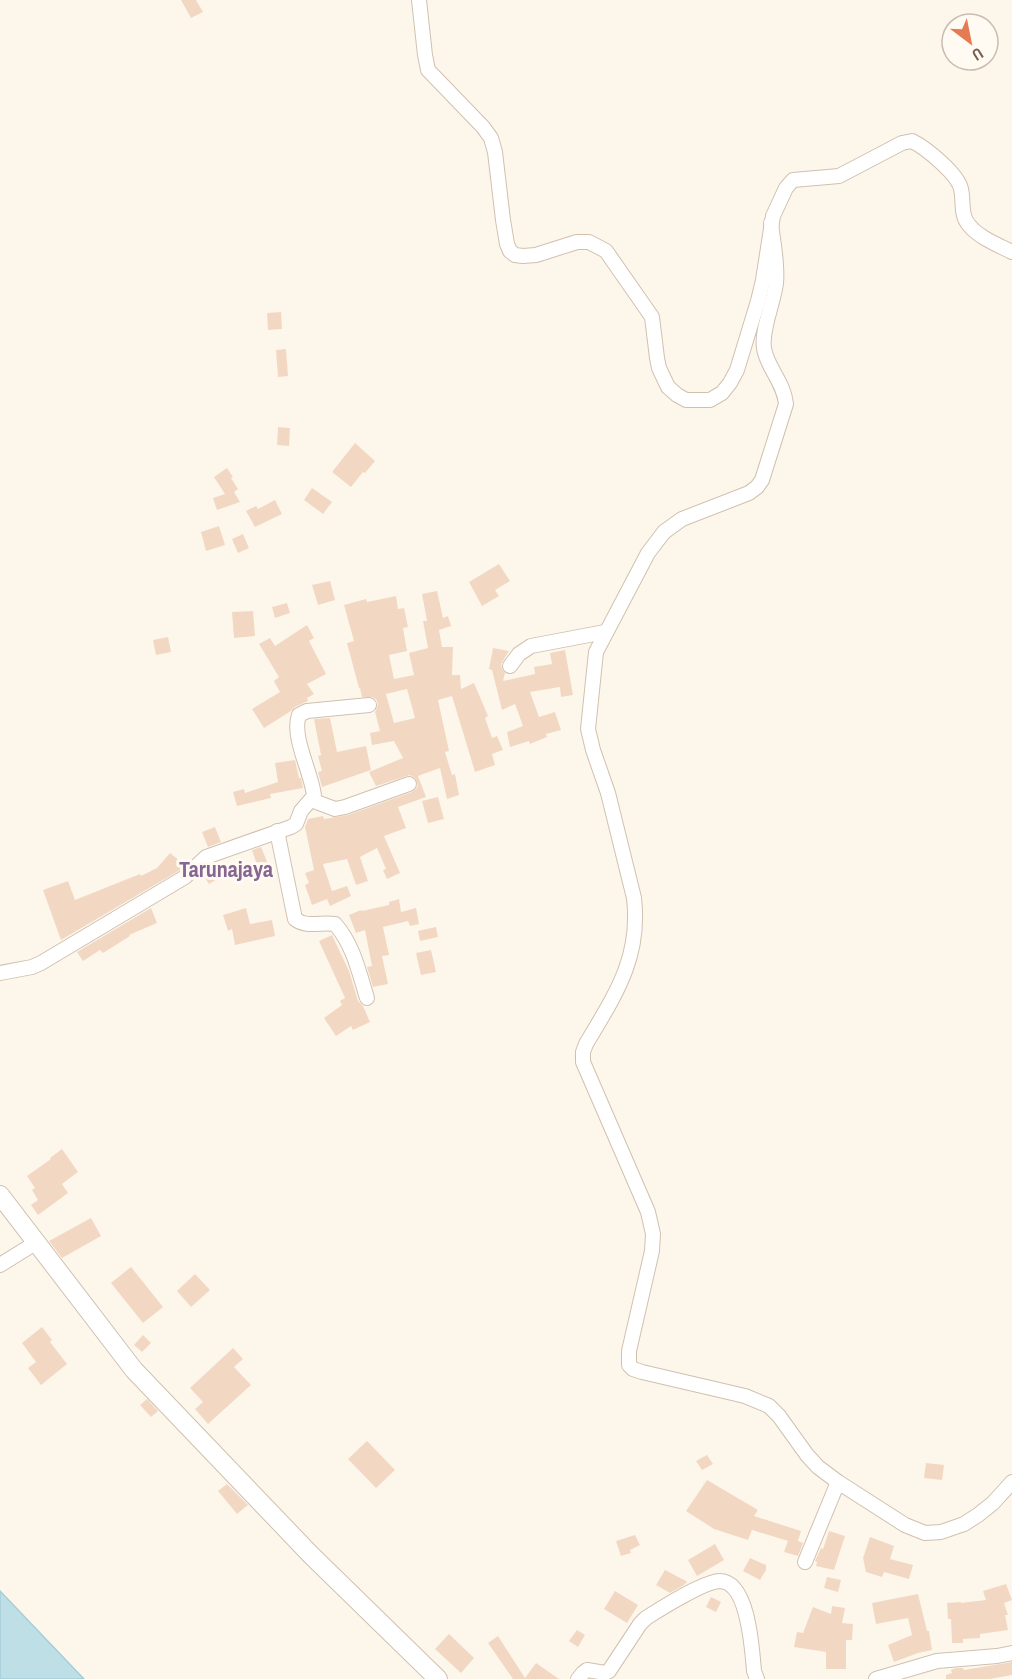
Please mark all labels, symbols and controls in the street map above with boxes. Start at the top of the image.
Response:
north arrow [940,12,1000,72]
text: U [968,43,988,67]
district label: Tarunajaya [179,854,273,884]

